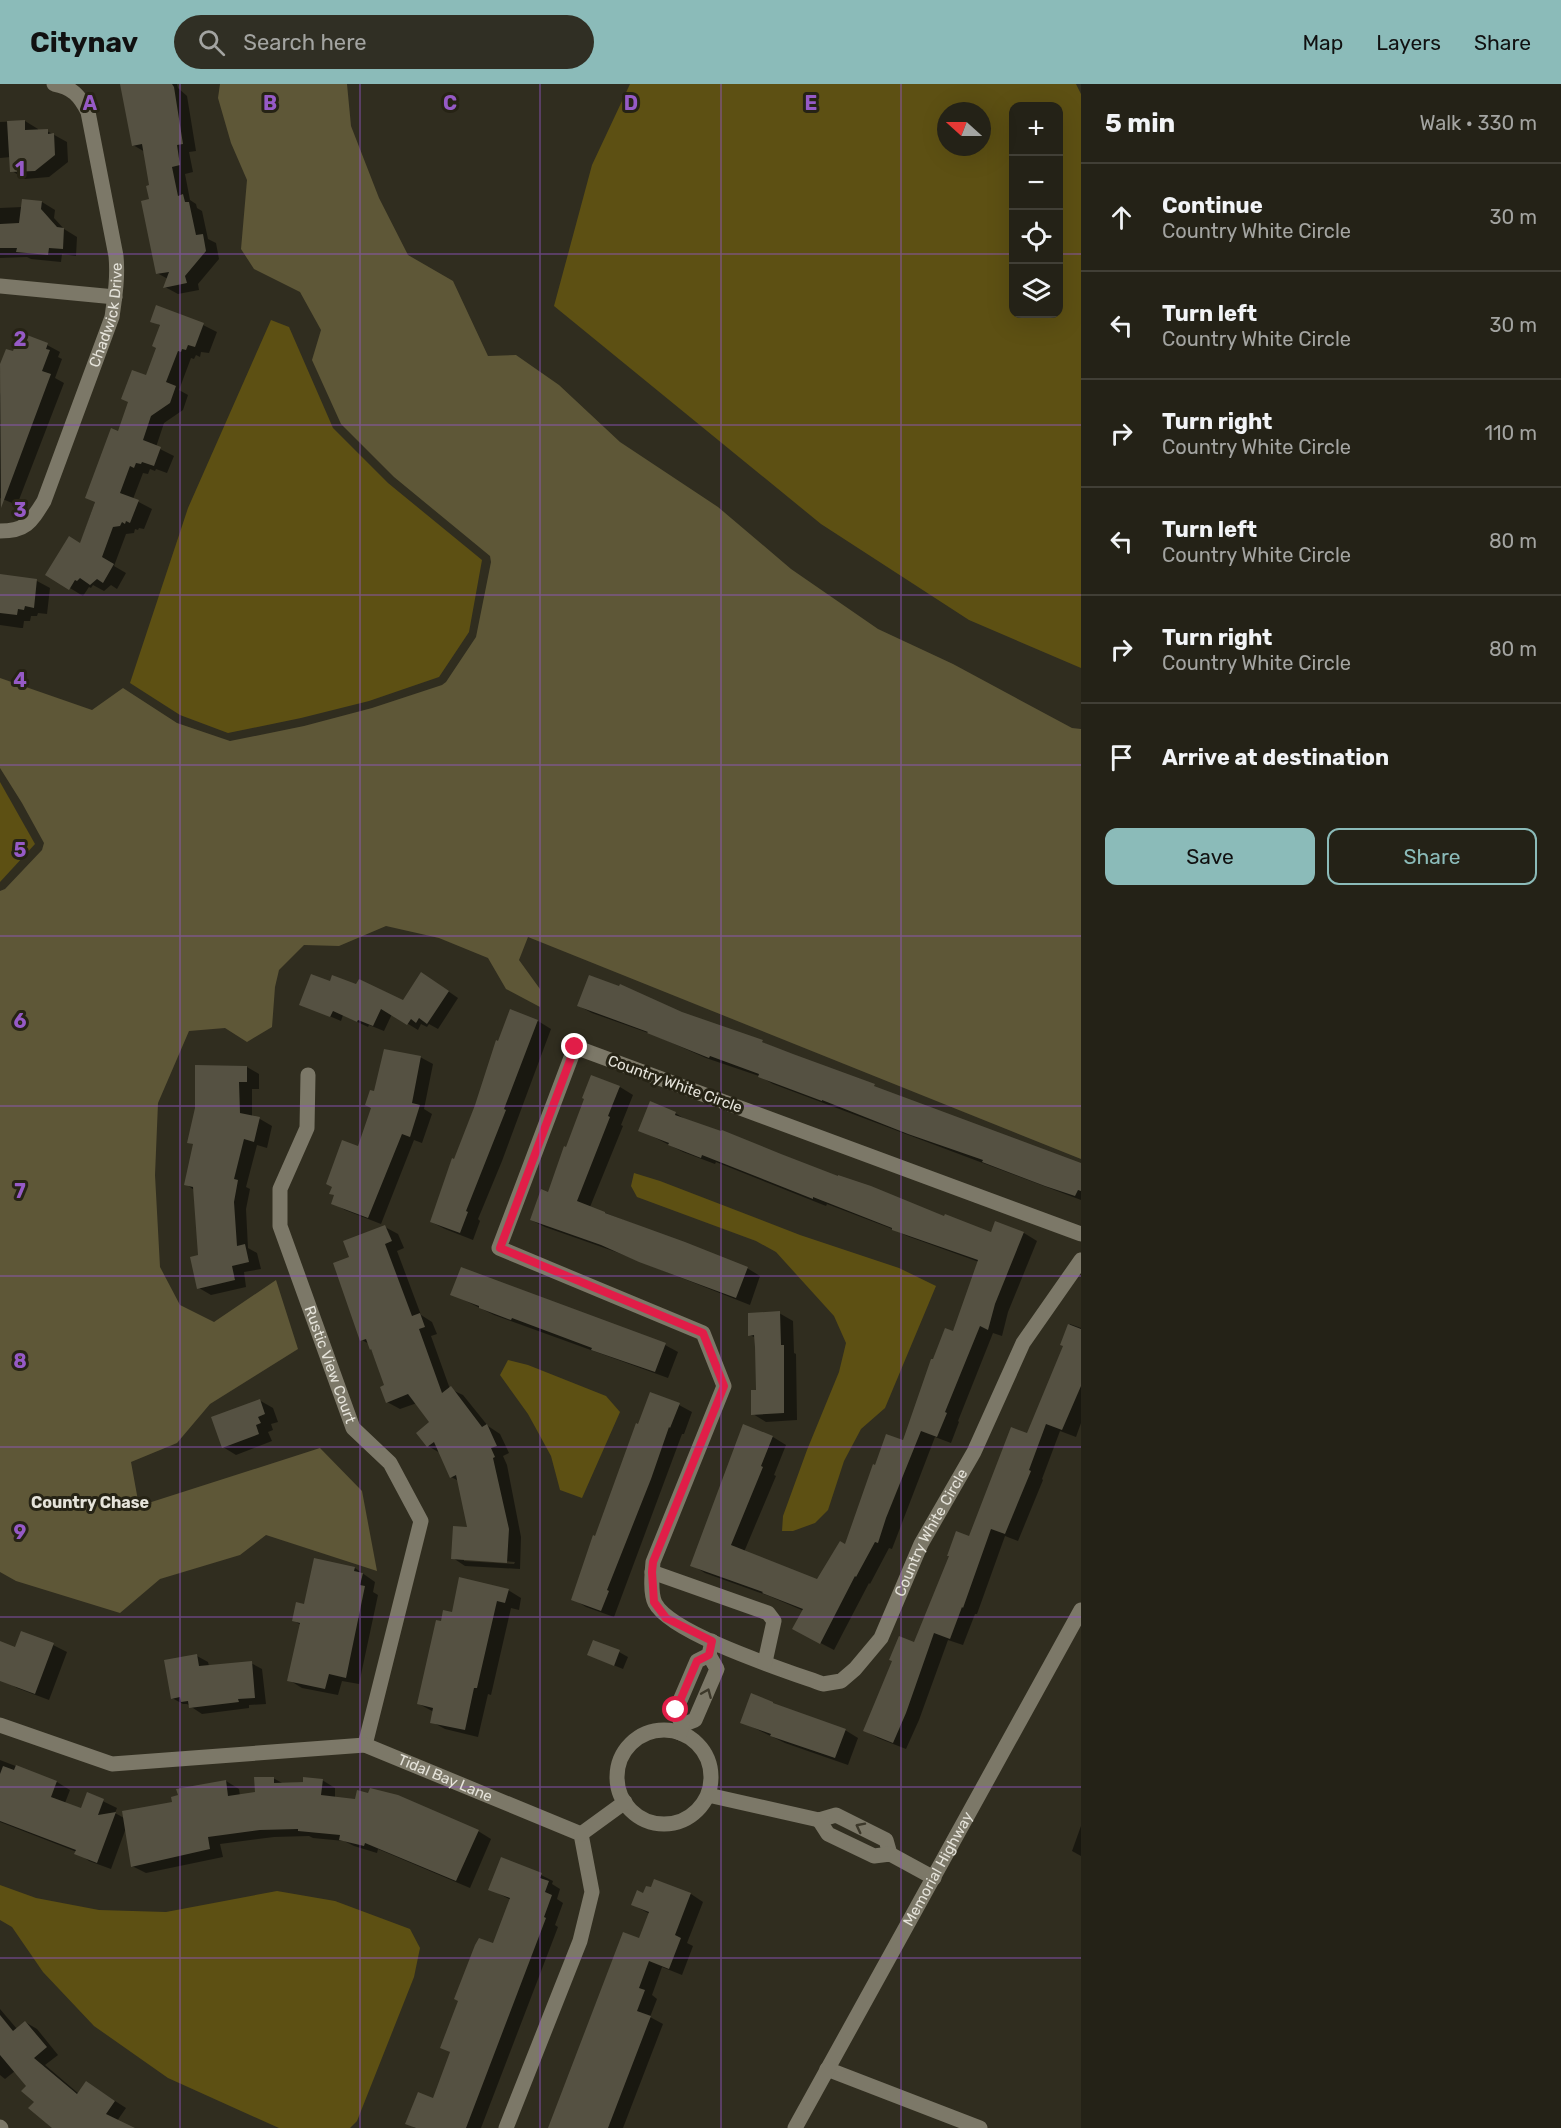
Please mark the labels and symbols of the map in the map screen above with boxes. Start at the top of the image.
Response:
text: A [83,91,98,115]
text: B [263,91,277,115]
text: C [443,91,457,115]
text: D [624,91,638,115]
text: E [805,91,817,115]
north arrow [937,102,991,156]
text: 1 [15,157,25,181]
street label: Chadwick Drive [85,262,126,370]
text: 2 [14,327,27,351]
text: 3 [13,498,27,522]
text: 4 [13,668,27,692]
text: 5 [14,838,27,862]
text: 6 [13,1009,27,1033]
route end [561,1033,587,1059]
street label: Country White Circle [605,1051,745,1117]
text: 7 [14,1179,26,1203]
street label: Rustic View Court [301,1303,360,1426]
text: 8 [13,1349,27,1373]
street label: Country White Circle [891,1465,971,1599]
district label: Country Chase [31,1493,149,1512]
text: 9 [14,1520,27,1544]
one-way arrow [699,1689,711,1700]
route start [662,1696,688,1722]
street label: Tidal Bay Lane [395,1751,495,1806]
street label: Memorial Highway [899,1809,977,1929]
one-way arrow [855,1823,866,1834]

